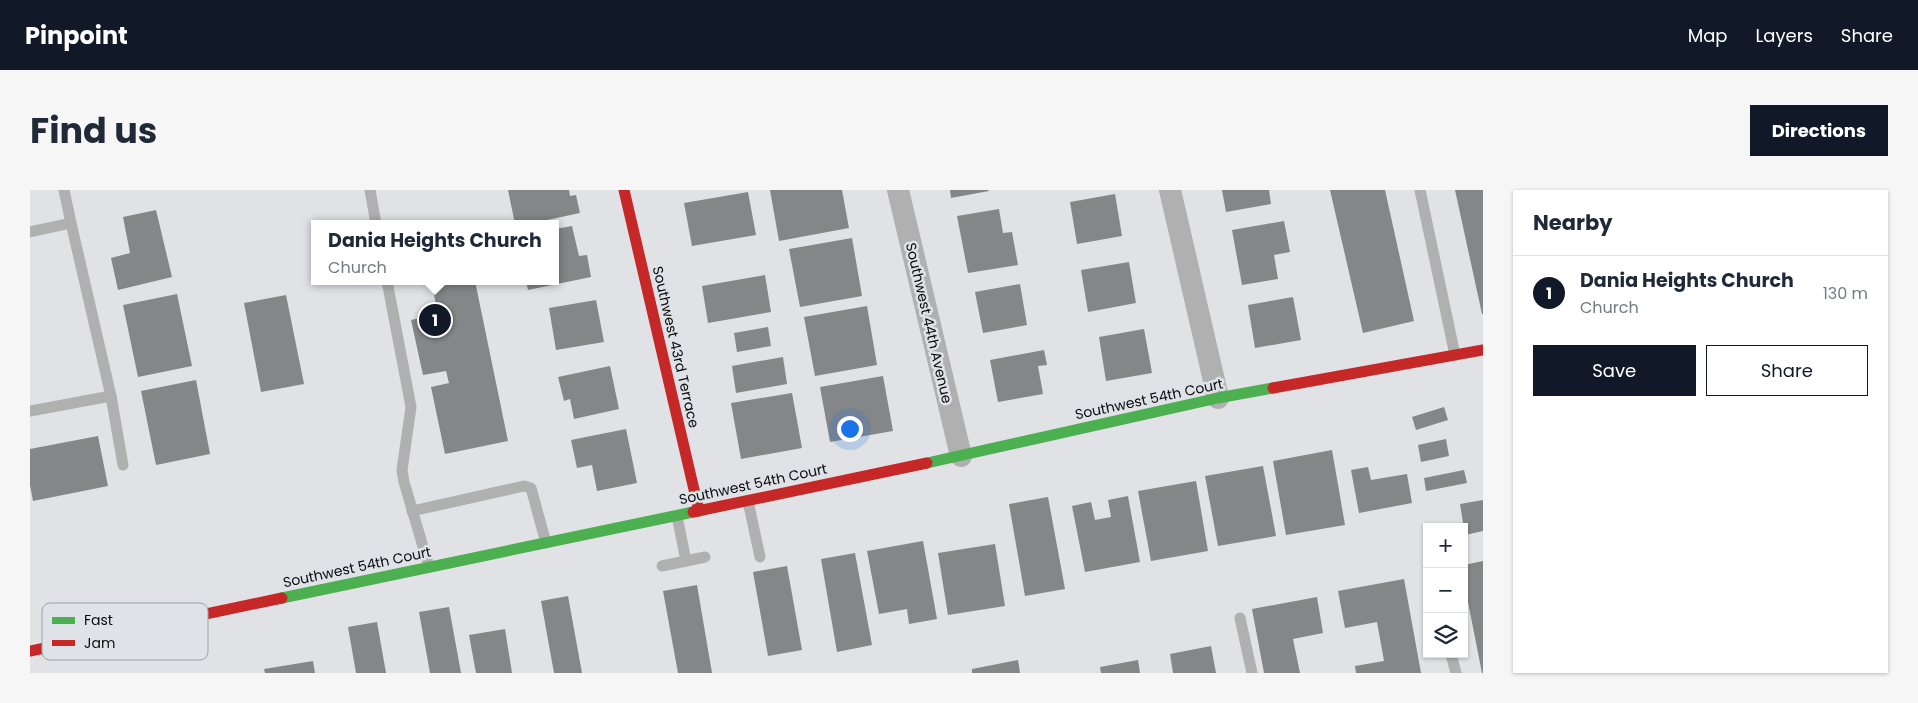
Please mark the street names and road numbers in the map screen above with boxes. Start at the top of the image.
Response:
street label: Southwest 44th Avenue [901,241,957,406]
street label: Southwest 43rd Terrace [648,264,704,430]
street label: Southwest 54th Court [1073,374,1225,424]
street label: Southwest 54th Court [677,459,829,509]
street label: Southwest 54th Court [281,542,433,592]

